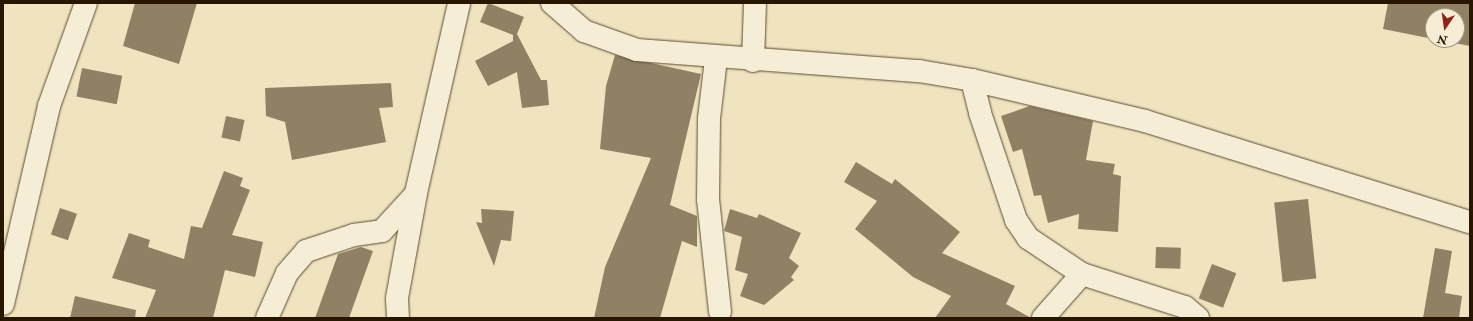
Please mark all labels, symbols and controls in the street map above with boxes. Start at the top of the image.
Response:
north arrow [1425,8,1465,48]
text: N [1436,32,1449,47]

